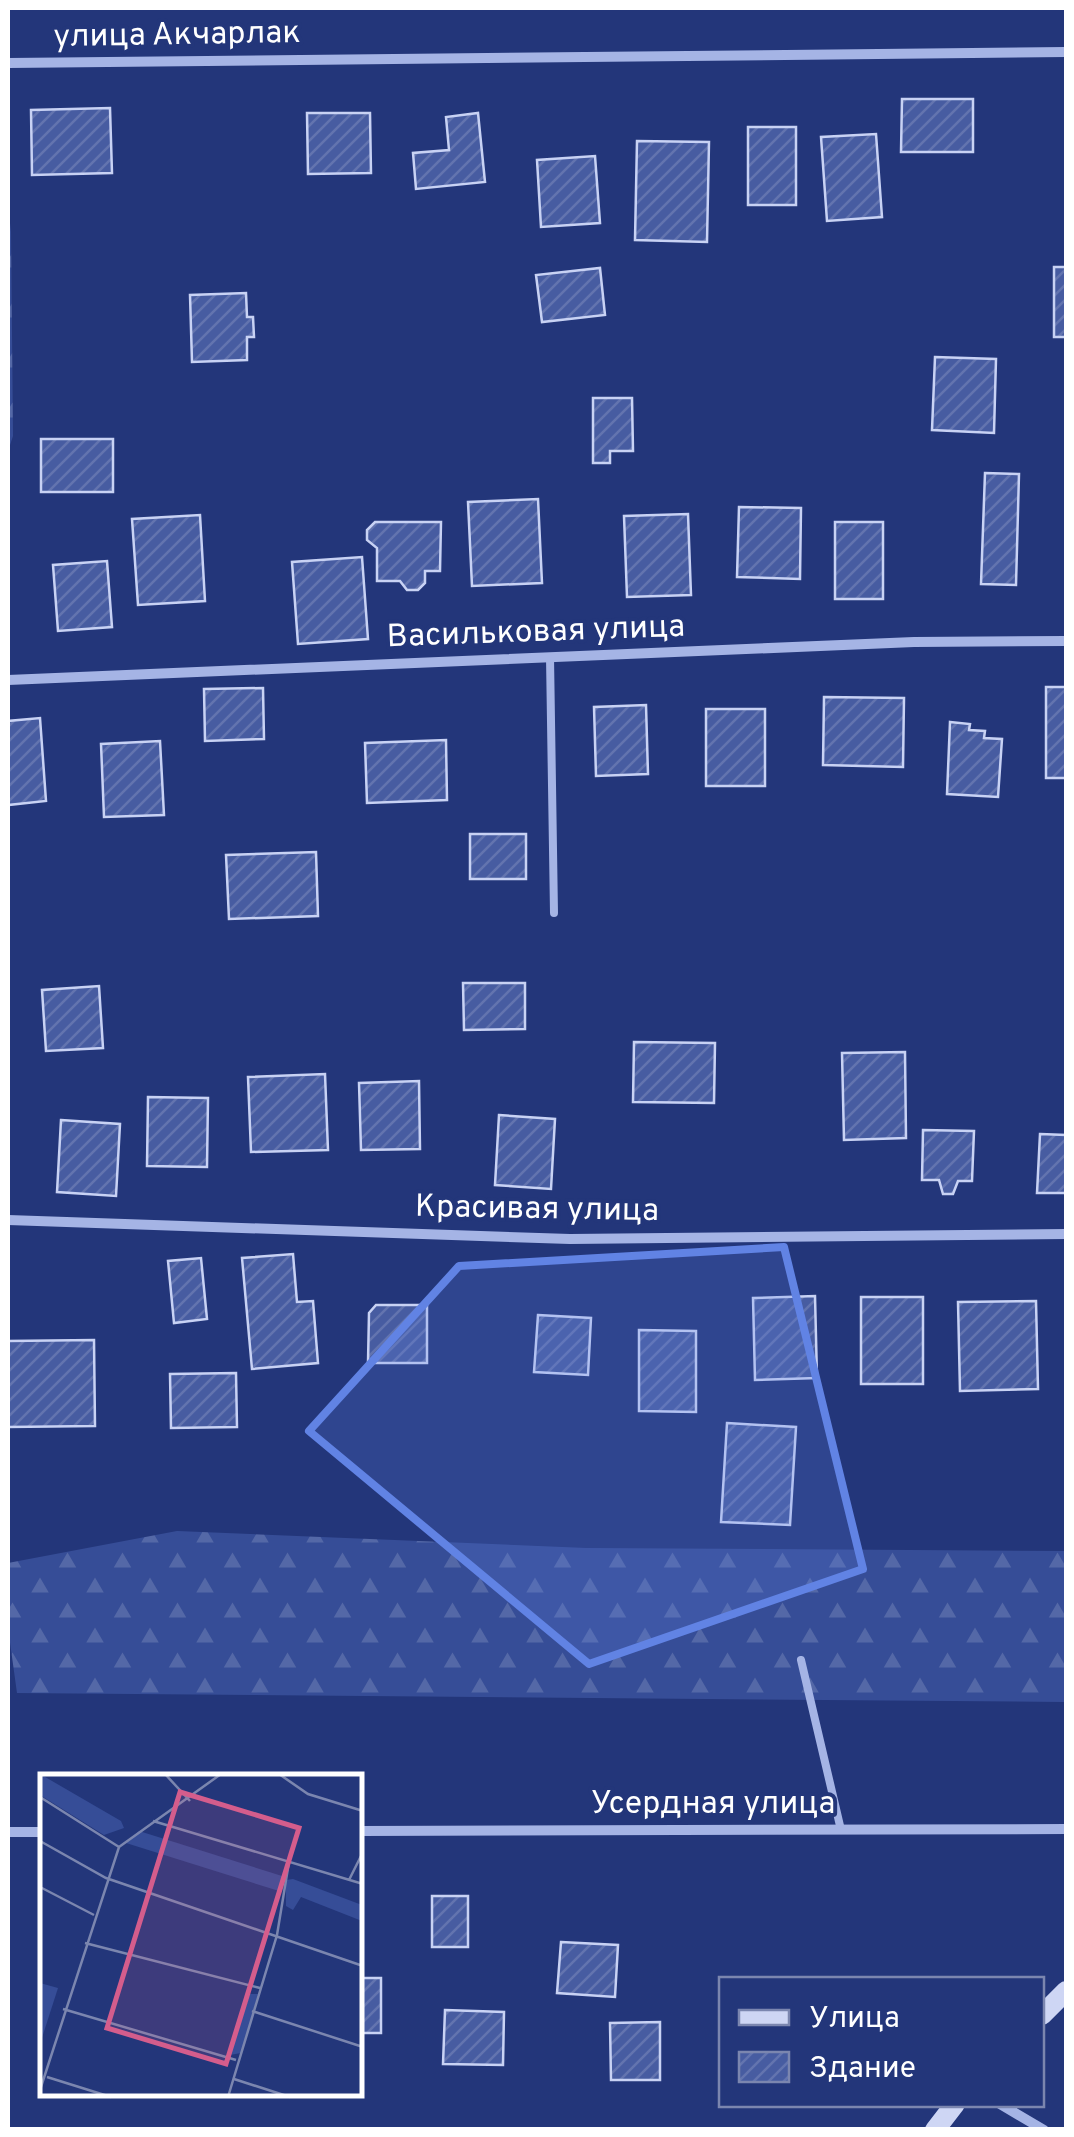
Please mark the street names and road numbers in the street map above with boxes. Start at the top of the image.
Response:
street label: улица Акчарлак [53,14,301,58]
street label: Васильковая улица [386,608,686,658]
street label: Красивая улица [415,1188,659,1232]
street label: Усердная улица [591,1785,835,1825]

